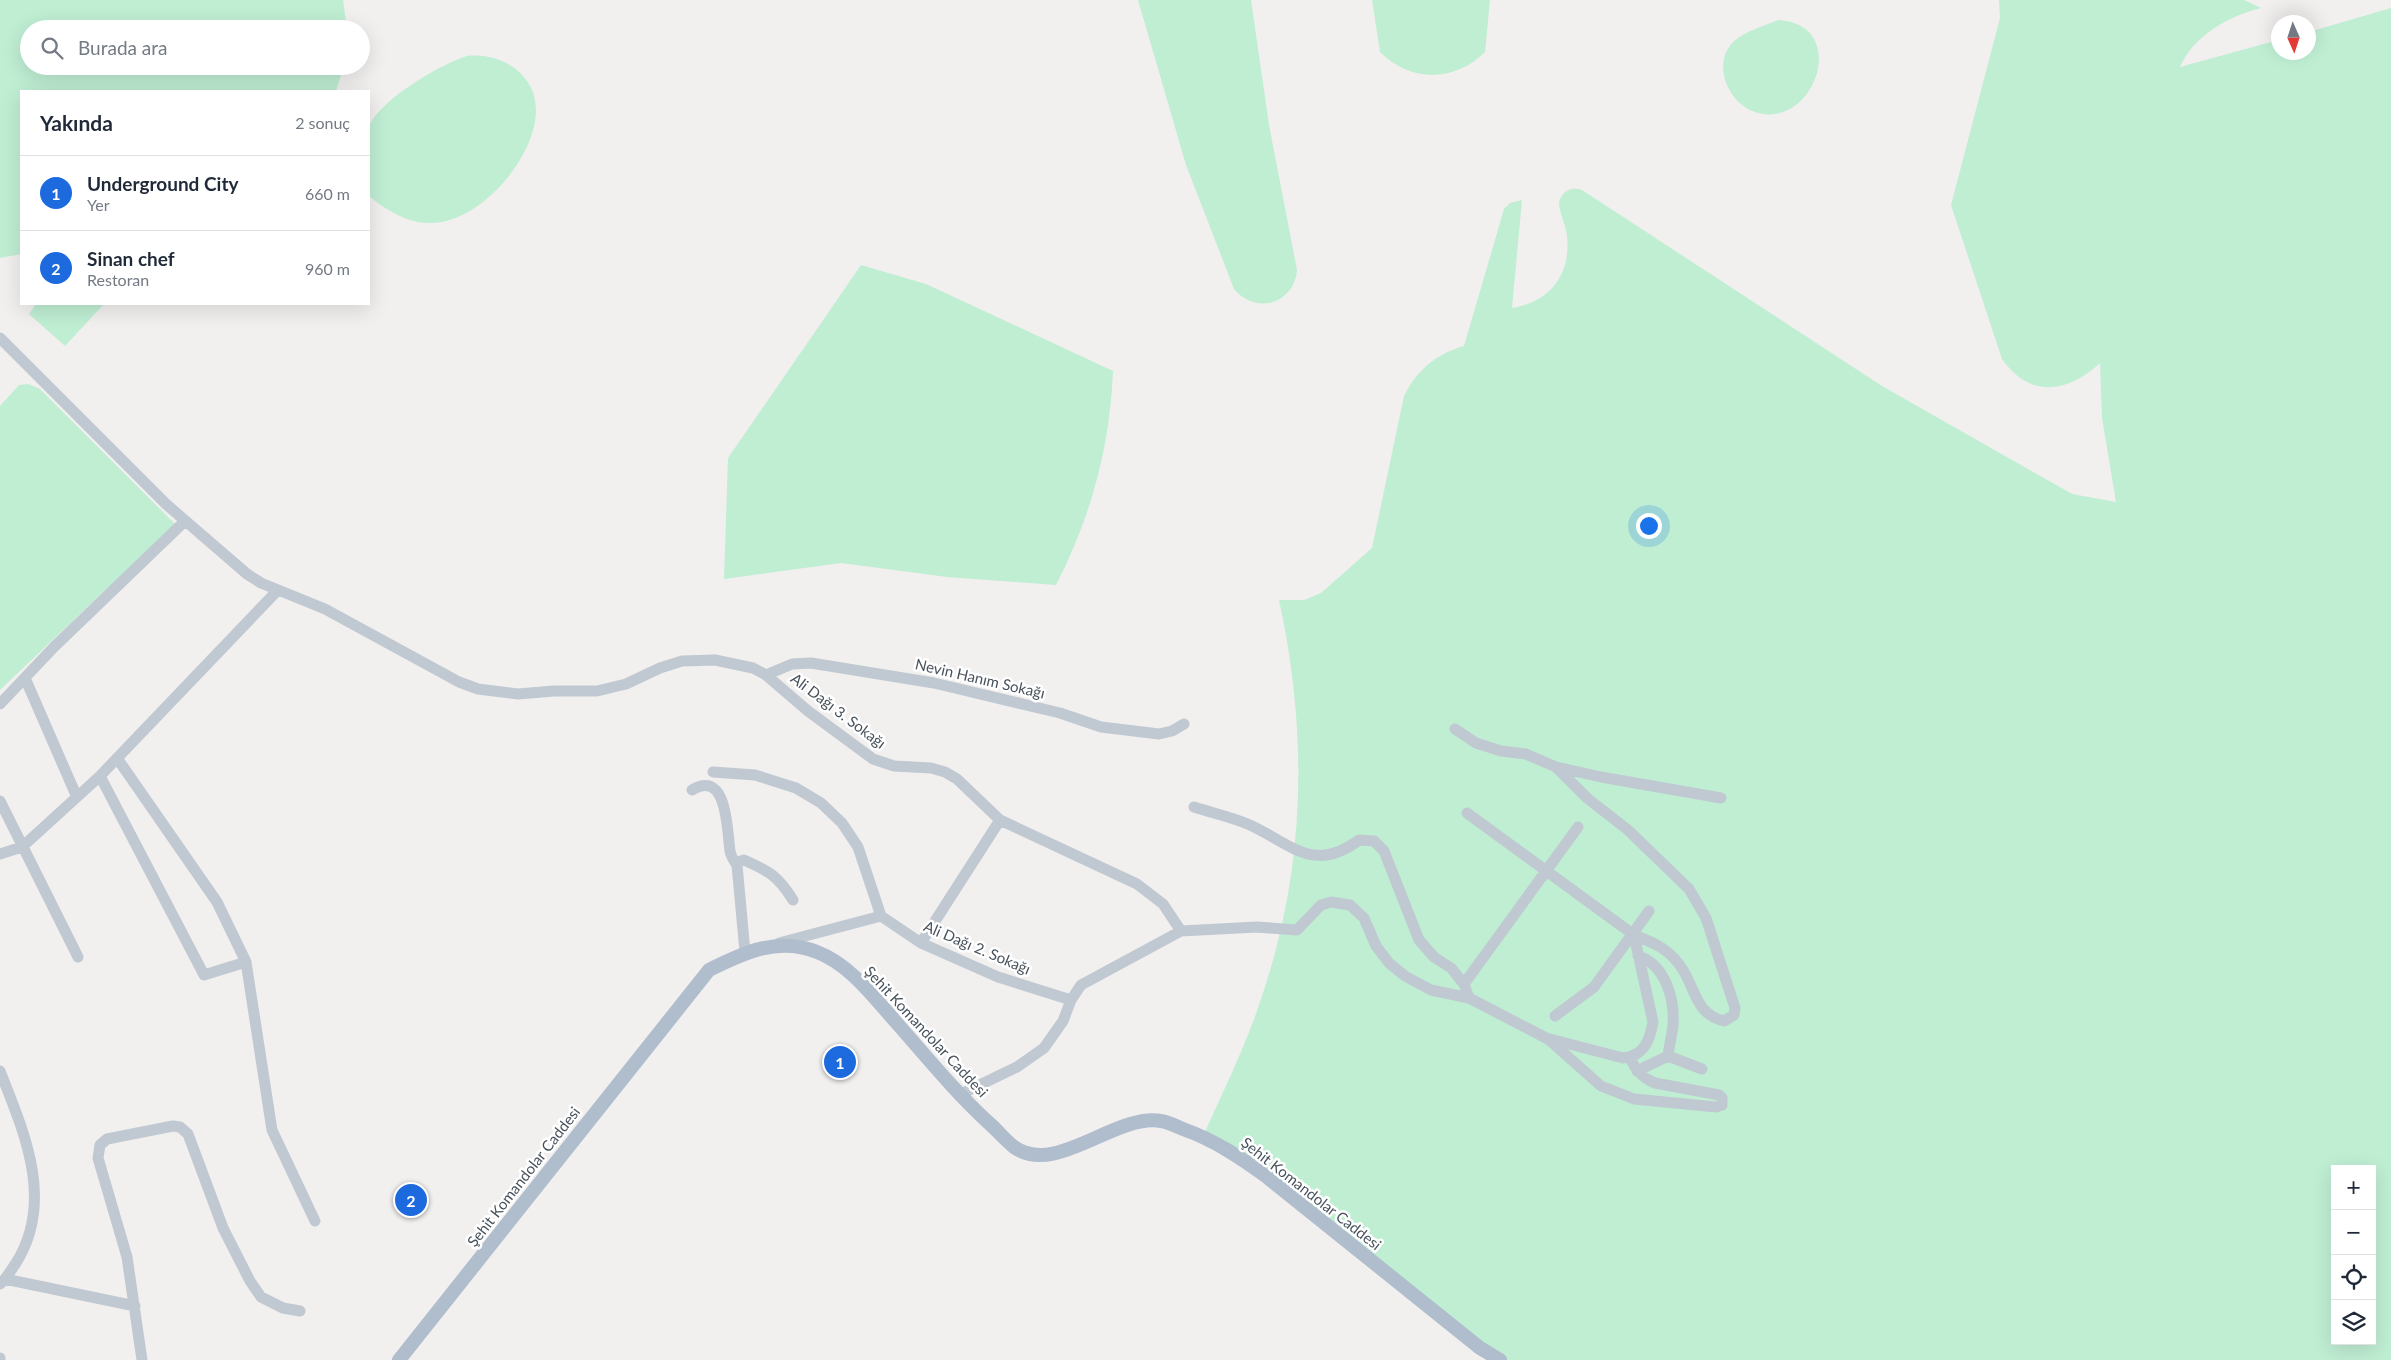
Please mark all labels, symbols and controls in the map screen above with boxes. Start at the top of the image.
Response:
north arrow [2271,15,2316,60]
search box [20,20,370,75]
icon: search [38,34,66,62]
text: Burada ara [78,36,167,59]
text: Yakında [40,110,113,135]
text: 2 sonuç [295,113,350,132]
text: Underground City [87,172,239,195]
text: 1 [51,184,61,203]
text: 660 m [305,184,350,203]
text: Yer [87,195,110,214]
text: Sinan chef [87,247,175,270]
text: 2 [51,259,61,278]
text: 960 m [305,259,350,278]
text: Restoran [87,270,149,289]
your location [1636,513,1662,539]
street label: Nevin Hanım Sokağı [914,654,1047,702]
street label: Ali Dağı 3. Sokağı [788,669,890,752]
street label: Ali Dağı 2. Sokağı [921,916,1033,978]
street label: Şehit Komandolar Caddesi [861,962,992,1101]
pin: 1 [824,1043,856,1081]
street label: Şehit Komandolar Caddesi [463,1103,583,1250]
street label: Şehit Komandolar Caddesi [1238,1133,1385,1253]
map controls [2331,1165,2376,1345]
button: + [2331,1165,2376,1210]
pin: 2 [395,1181,427,1219]
button: − [2331,1210,2376,1255]
button: locate [2331,1255,2376,1300]
button: layers [2331,1300,2376,1345]

